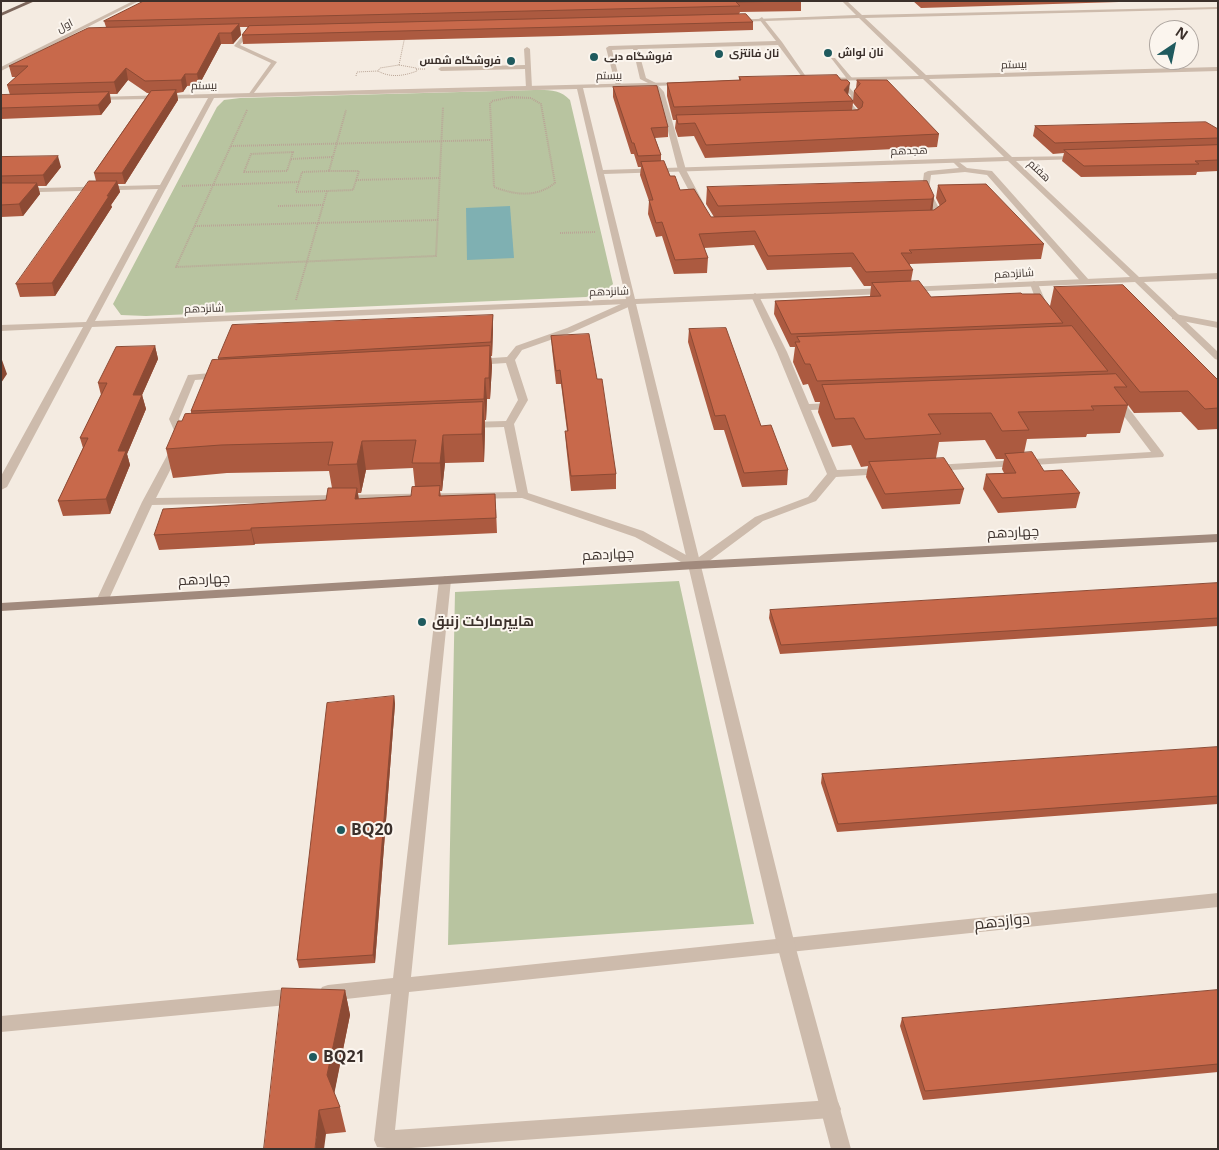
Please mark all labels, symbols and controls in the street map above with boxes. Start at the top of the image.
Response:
street label: اول [55,16,75,36]
north arrow [1149,20,1199,70]
text: N [1172,22,1192,44]
place label: نان لواش [838,46,884,60]
place label: نان فانتزی [729,47,779,61]
marker: نان لواش [822,47,834,59]
marker: نان فانتزی [713,48,725,60]
place label: فروشگاه دبی [604,50,672,64]
marker: فروشگاه دبی [588,51,600,63]
place label: فروشگاه شمس [420,54,501,68]
marker: فروشگاه شمس [505,55,517,67]
street label: بیستم [1001,58,1027,72]
street label: بیستم [596,69,622,83]
street label: بیستم [191,79,217,93]
street label: هجدهم [890,144,928,158]
street label: هفتم [1025,157,1053,185]
street label: شانزدهم [994,266,1034,282]
street label: شانزدهم [589,285,629,299]
street label: شانزدهم [184,302,224,316]
street label: چهاردهم [987,523,1039,543]
street label: چهاردهم [582,545,634,565]
street label: چهاردهم [178,570,230,590]
place label: هایپرمارکت زنبق [432,614,534,630]
marker: هایپرمارکت زنبق [416,616,428,628]
place label: BQ20 [351,820,393,840]
marker: BQ20 [335,824,347,836]
street label: دوازدهم [973,910,1031,934]
place label: BQ21 [323,1047,365,1067]
marker: BQ21 [307,1051,319,1063]

